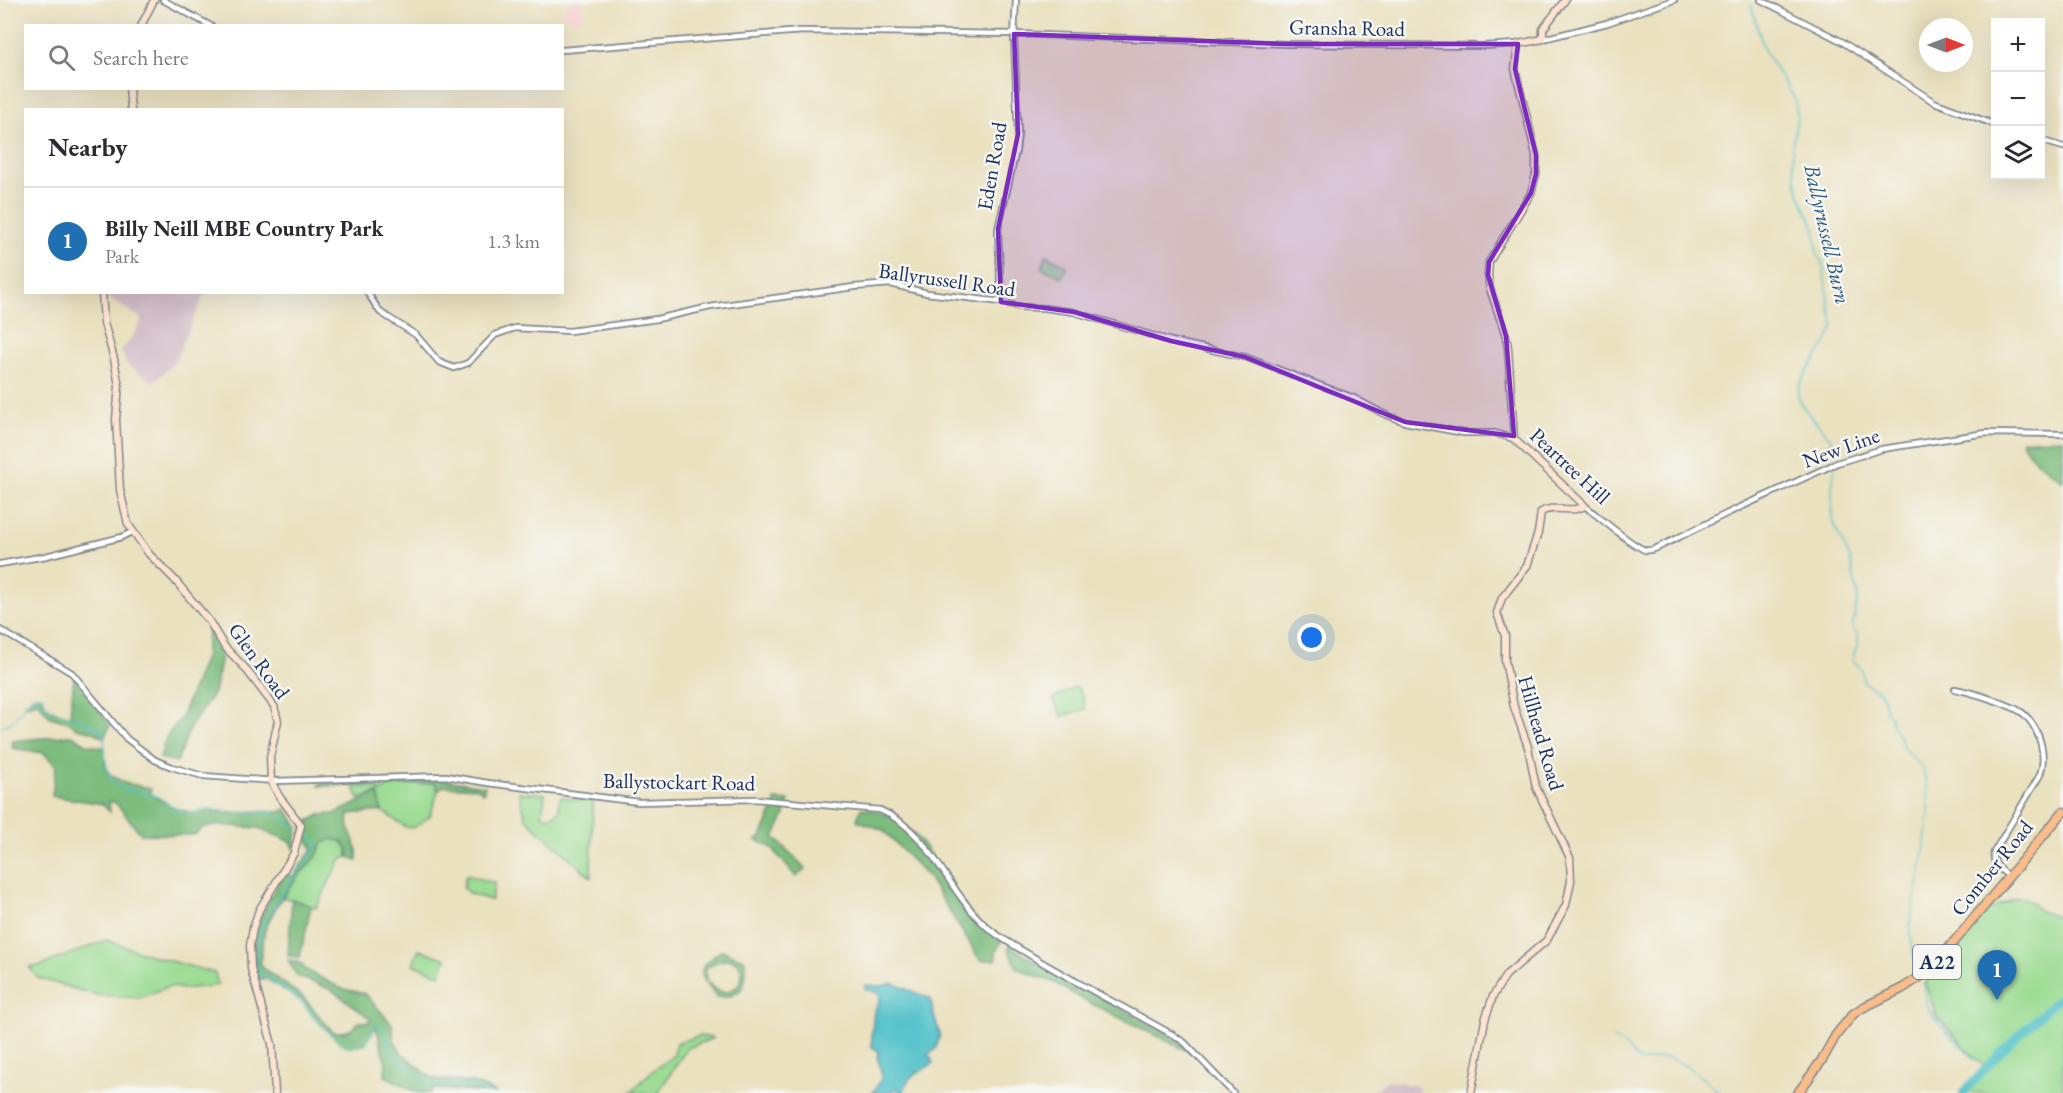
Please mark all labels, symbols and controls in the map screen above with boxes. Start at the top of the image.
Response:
street label: Gransha Road [1289,13,1406,42]
north arrow [1919,18,1973,72]
map controls [1991,18,2045,180]
button: + [1991,18,2045,72]
search box [24,24,564,90]
icon: search [45,41,78,74]
text: Search here [93,43,188,72]
button: − [1991,72,2045,126]
street label: Eden Road [970,119,1013,212]
button: layers [1991,126,2045,180]
text: Nearby [48,130,128,164]
water label: Ballyrussell Burn [1797,160,1858,307]
text: Billy Neill MBE Country Park [105,214,383,243]
text: 1 [62,228,73,254]
text: 1.3 km [487,228,540,254]
text: Park [105,243,139,269]
street label: Ballyrussell Road [877,257,1018,303]
street label: New Line [1799,421,1883,474]
street label: Peartree Hill [1524,422,1616,510]
street label: Glen Road [223,617,296,704]
your location [1297,623,1326,652]
street label: Hillhead Road [1512,672,1571,794]
street label: Ballystockart Road [603,767,756,796]
street label: Comber Road [1945,814,2039,921]
road number: A22 [1913,945,1961,979]
pin: 1 [1978,950,2016,1000]

